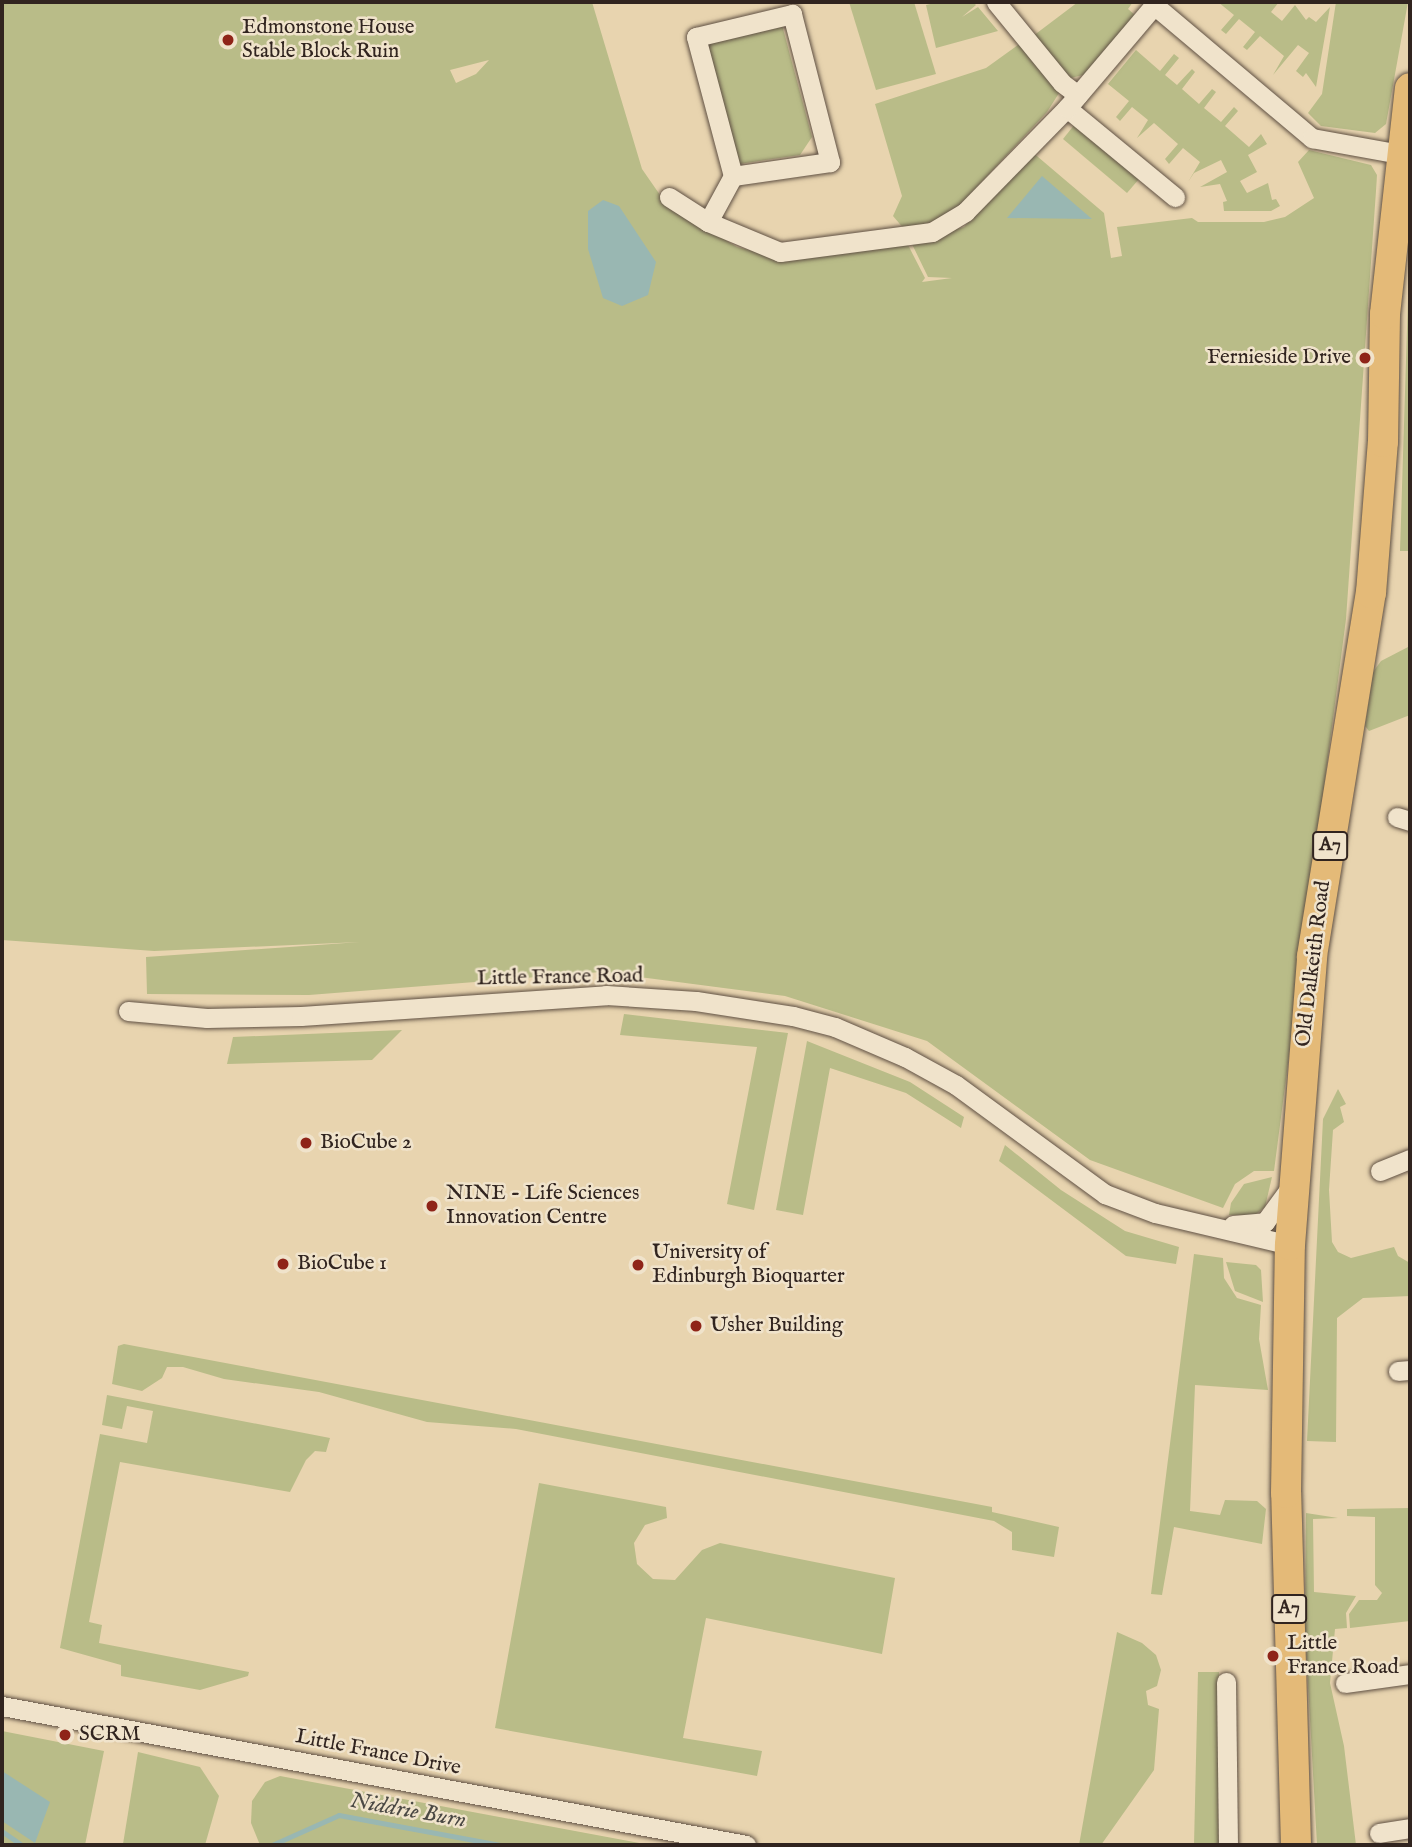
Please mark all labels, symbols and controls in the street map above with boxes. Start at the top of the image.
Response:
place label: Edmonstone House Stable Block Ruin [242,15,414,65]
marker: Edmonstone House Stable Block Ruin [220,32,236,48]
place label: Fernieside Drive [1207,345,1351,371]
marker: Fernieside Drive [1357,350,1373,366]
road number: A7 [1311,831,1349,862]
street label: Old Dalkeith Road [1291,879,1337,1049]
street label: Little France Road [477,964,643,992]
place label: BioCube 2 [320,1130,412,1156]
marker: BioCube 2 [298,1135,314,1151]
place label: NINE - Life Sciences Innovation Centre [446,1181,639,1231]
marker: NINE - Life Sciences Innovation Centre [424,1198,440,1214]
place label: University of Edinburgh Bioquarter [652,1240,845,1290]
place label: BioCube 1 [297,1251,387,1277]
marker: BioCube 1 [275,1256,291,1272]
marker: University of Edinburgh Bioquarter [630,1257,646,1273]
place label: Usher Building [710,1313,843,1339]
marker: Usher Building [688,1318,704,1334]
road number: A7 [1270,1594,1308,1624]
place label: Little France Road [1287,1631,1399,1681]
marker: Little France Road [1265,1648,1281,1664]
place label: SCRM [79,1722,140,1748]
street label: Little France Drive [293,1725,463,1781]
marker: SCRM [57,1727,73,1743]
water label: Niddrie Burn [348,1787,468,1835]

